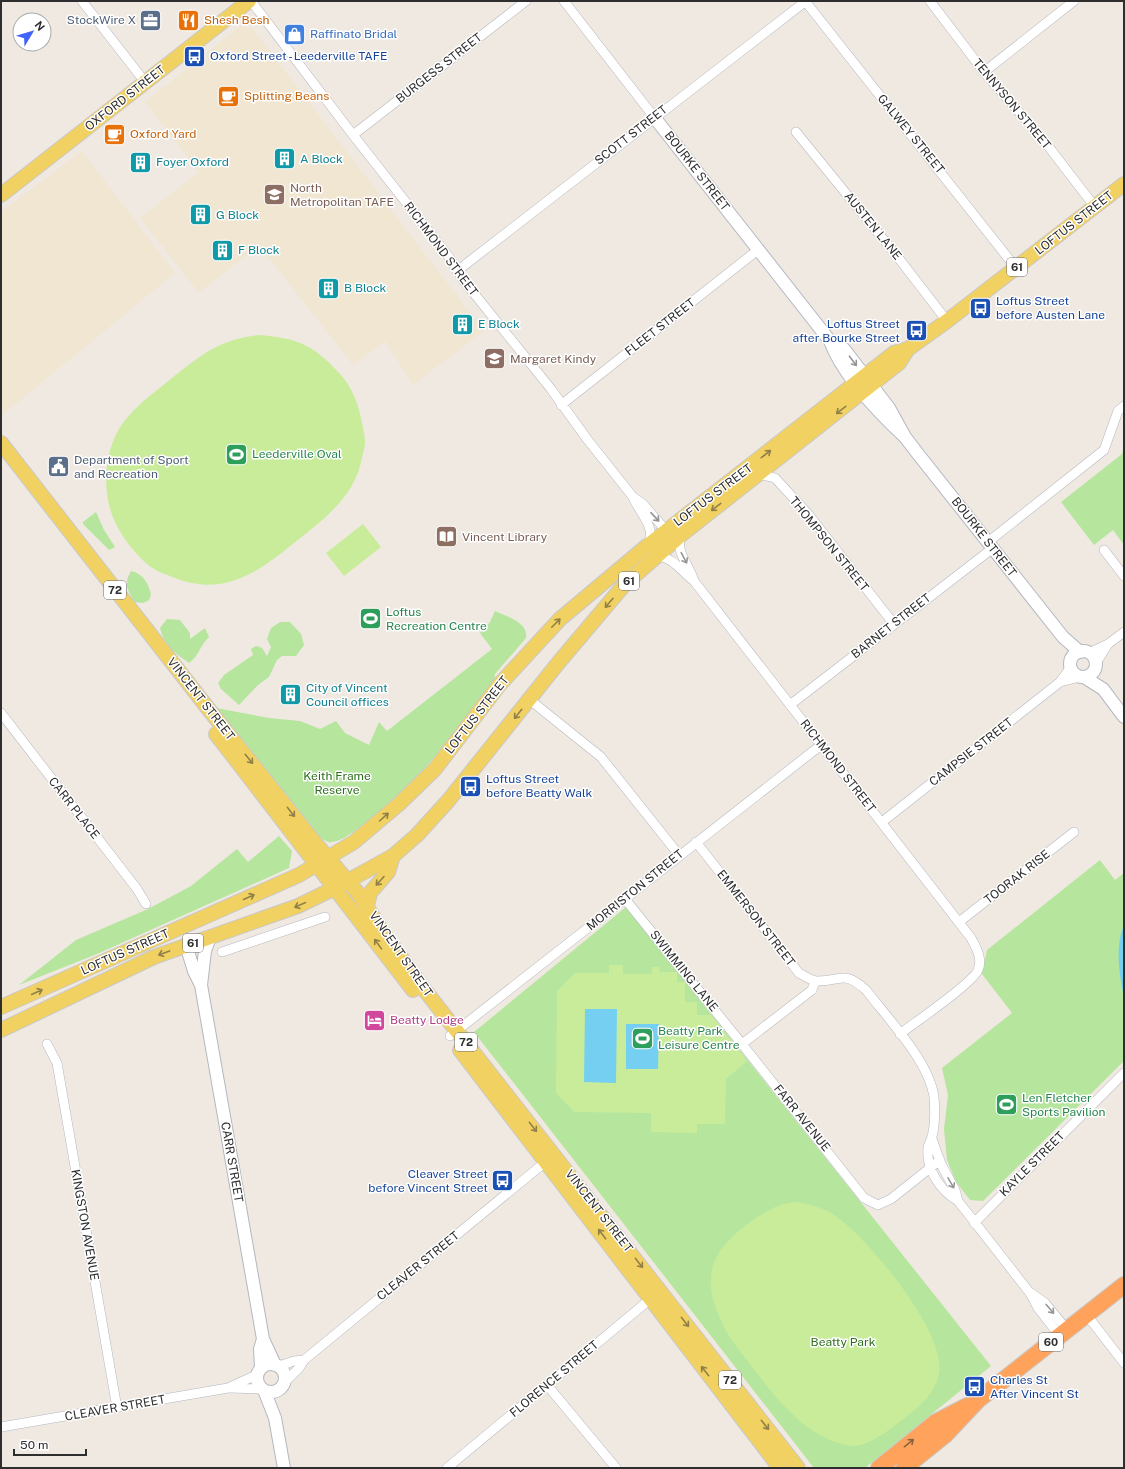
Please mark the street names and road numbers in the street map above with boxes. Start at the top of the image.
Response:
street label: BURGESS STREET [393,30,485,106]
street label: TENNYSON STREET [970,56,1054,152]
street label: OXFORD STREET [82,62,168,134]
street label: GALWEY STREET [875,91,947,177]
street label: SCOTT STREET [592,102,670,168]
street label: BOURKE STREET [662,128,732,214]
street label: LOFTUS STREET [1032,188,1116,258]
street label: AUSTEN LANE [841,189,905,263]
street label: RICHMOND STREET [401,199,481,299]
road number: 61 [1007,258,1027,276]
street label: FLEET STREET [622,295,698,359]
street label: LOFTUS STREET [671,461,755,529]
street label: THOMPSON STREET [787,494,871,594]
street label: BOURKE STREET [949,494,1019,580]
road number: 61 [619,572,639,590]
road number: 72 [104,581,126,599]
street label: BARNET STREET [849,591,933,661]
street label: VINCENT STREET [164,655,238,743]
street label: LOFTUS STREET [442,673,512,757]
street label: CAMPSIE STREET [926,715,1016,789]
street label: RICHMOND STREET [797,717,879,815]
street label: CARR PLACE [46,774,102,842]
street label: MORRISTON STREET [584,847,686,933]
street label: TOORAK RISE [981,847,1053,907]
street label: EMMERSON STREET [714,867,798,969]
street label: VINCENT STREET [366,909,436,999]
street label: LOFTUS STREET [79,926,171,978]
street label: SWIMMING LANE [647,928,721,1014]
road number: 61 [183,934,203,952]
road number: 72 [455,1033,477,1051]
street label: FARR AVENUE [771,1082,833,1154]
street label: CARR STREET [218,1121,246,1203]
street label: KAYLE STREET [997,1129,1067,1199]
street label: VINCENT STREET [562,1167,636,1255]
street label: KINGSTON AVENUE [68,1168,102,1282]
street label: CLEAVER STREET [374,1229,462,1303]
road number: 60 [1039,1333,1063,1351]
street label: FLORENCE STREET [507,1338,601,1420]
road number: 72 [719,1371,741,1389]
street label: CLEAVER STREET [64,1392,166,1424]

